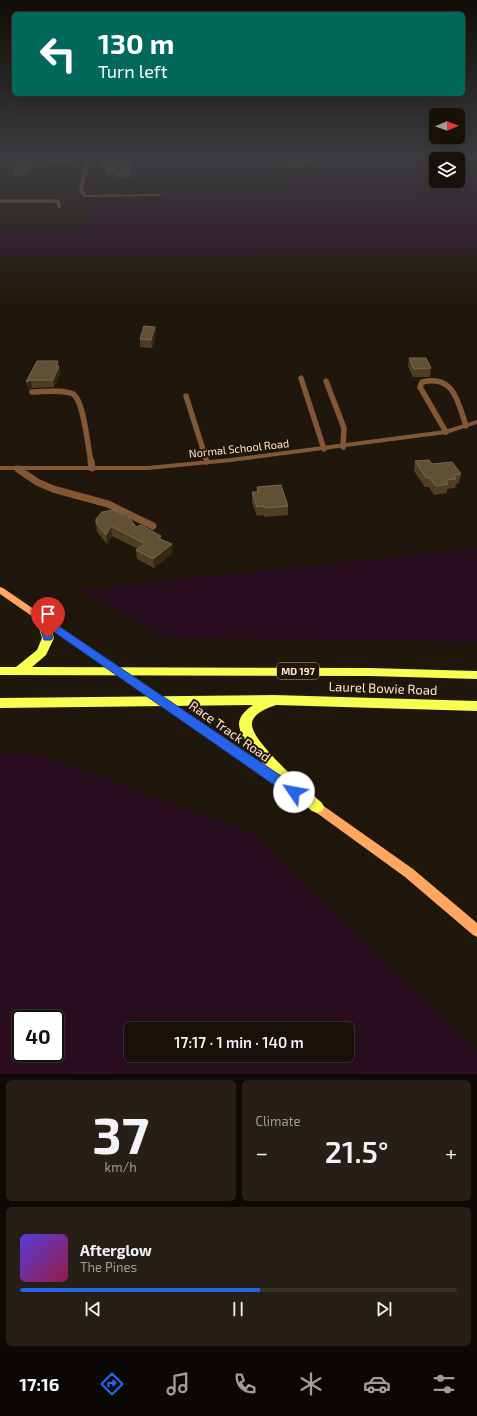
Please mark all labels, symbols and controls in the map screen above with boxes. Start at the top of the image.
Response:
text: 130 m [98,26,174,60]
icon: left [32,28,84,80]
text: Turn left [98,60,168,82]
north arrow [429,108,465,144]
map controls [429,108,465,188]
button: layers [429,152,465,188]
street label: Normal School Road [188,436,290,460]
pin [31,597,65,638]
icon: arrive [37,603,59,625]
road number: MD 197 [277,663,319,679]
street label: Laurel Bowie Road [328,678,438,698]
street label: Race Track Road [186,697,274,765]
position arrow [273,771,315,813]
speed limit sign: 40 [12,1010,64,1062]
text: 17:17 · 1 min · 140 m [174,1033,304,1051]
text: 37 [92,1102,149,1164]
text: Climate [256,1113,300,1129]
text: 21.5° [325,1133,389,1169]
text: − [256,1139,268,1165]
text: + [445,1139,457,1165]
text: km/h [105,1159,137,1175]
text: Afterglow [80,1241,152,1259]
text: The Pines [80,1259,137,1275]
icon: previous [82,1298,104,1320]
icon: pause [227,1298,249,1320]
icon: next [373,1298,395,1320]
icon: directions [98,1370,126,1398]
icon: music [164,1370,192,1398]
icon: phone [231,1370,259,1398]
icon: climate [297,1370,325,1398]
icon: car [363,1370,391,1398]
icon: filters [430,1370,458,1398]
text: 17:16 [19,1373,60,1395]

